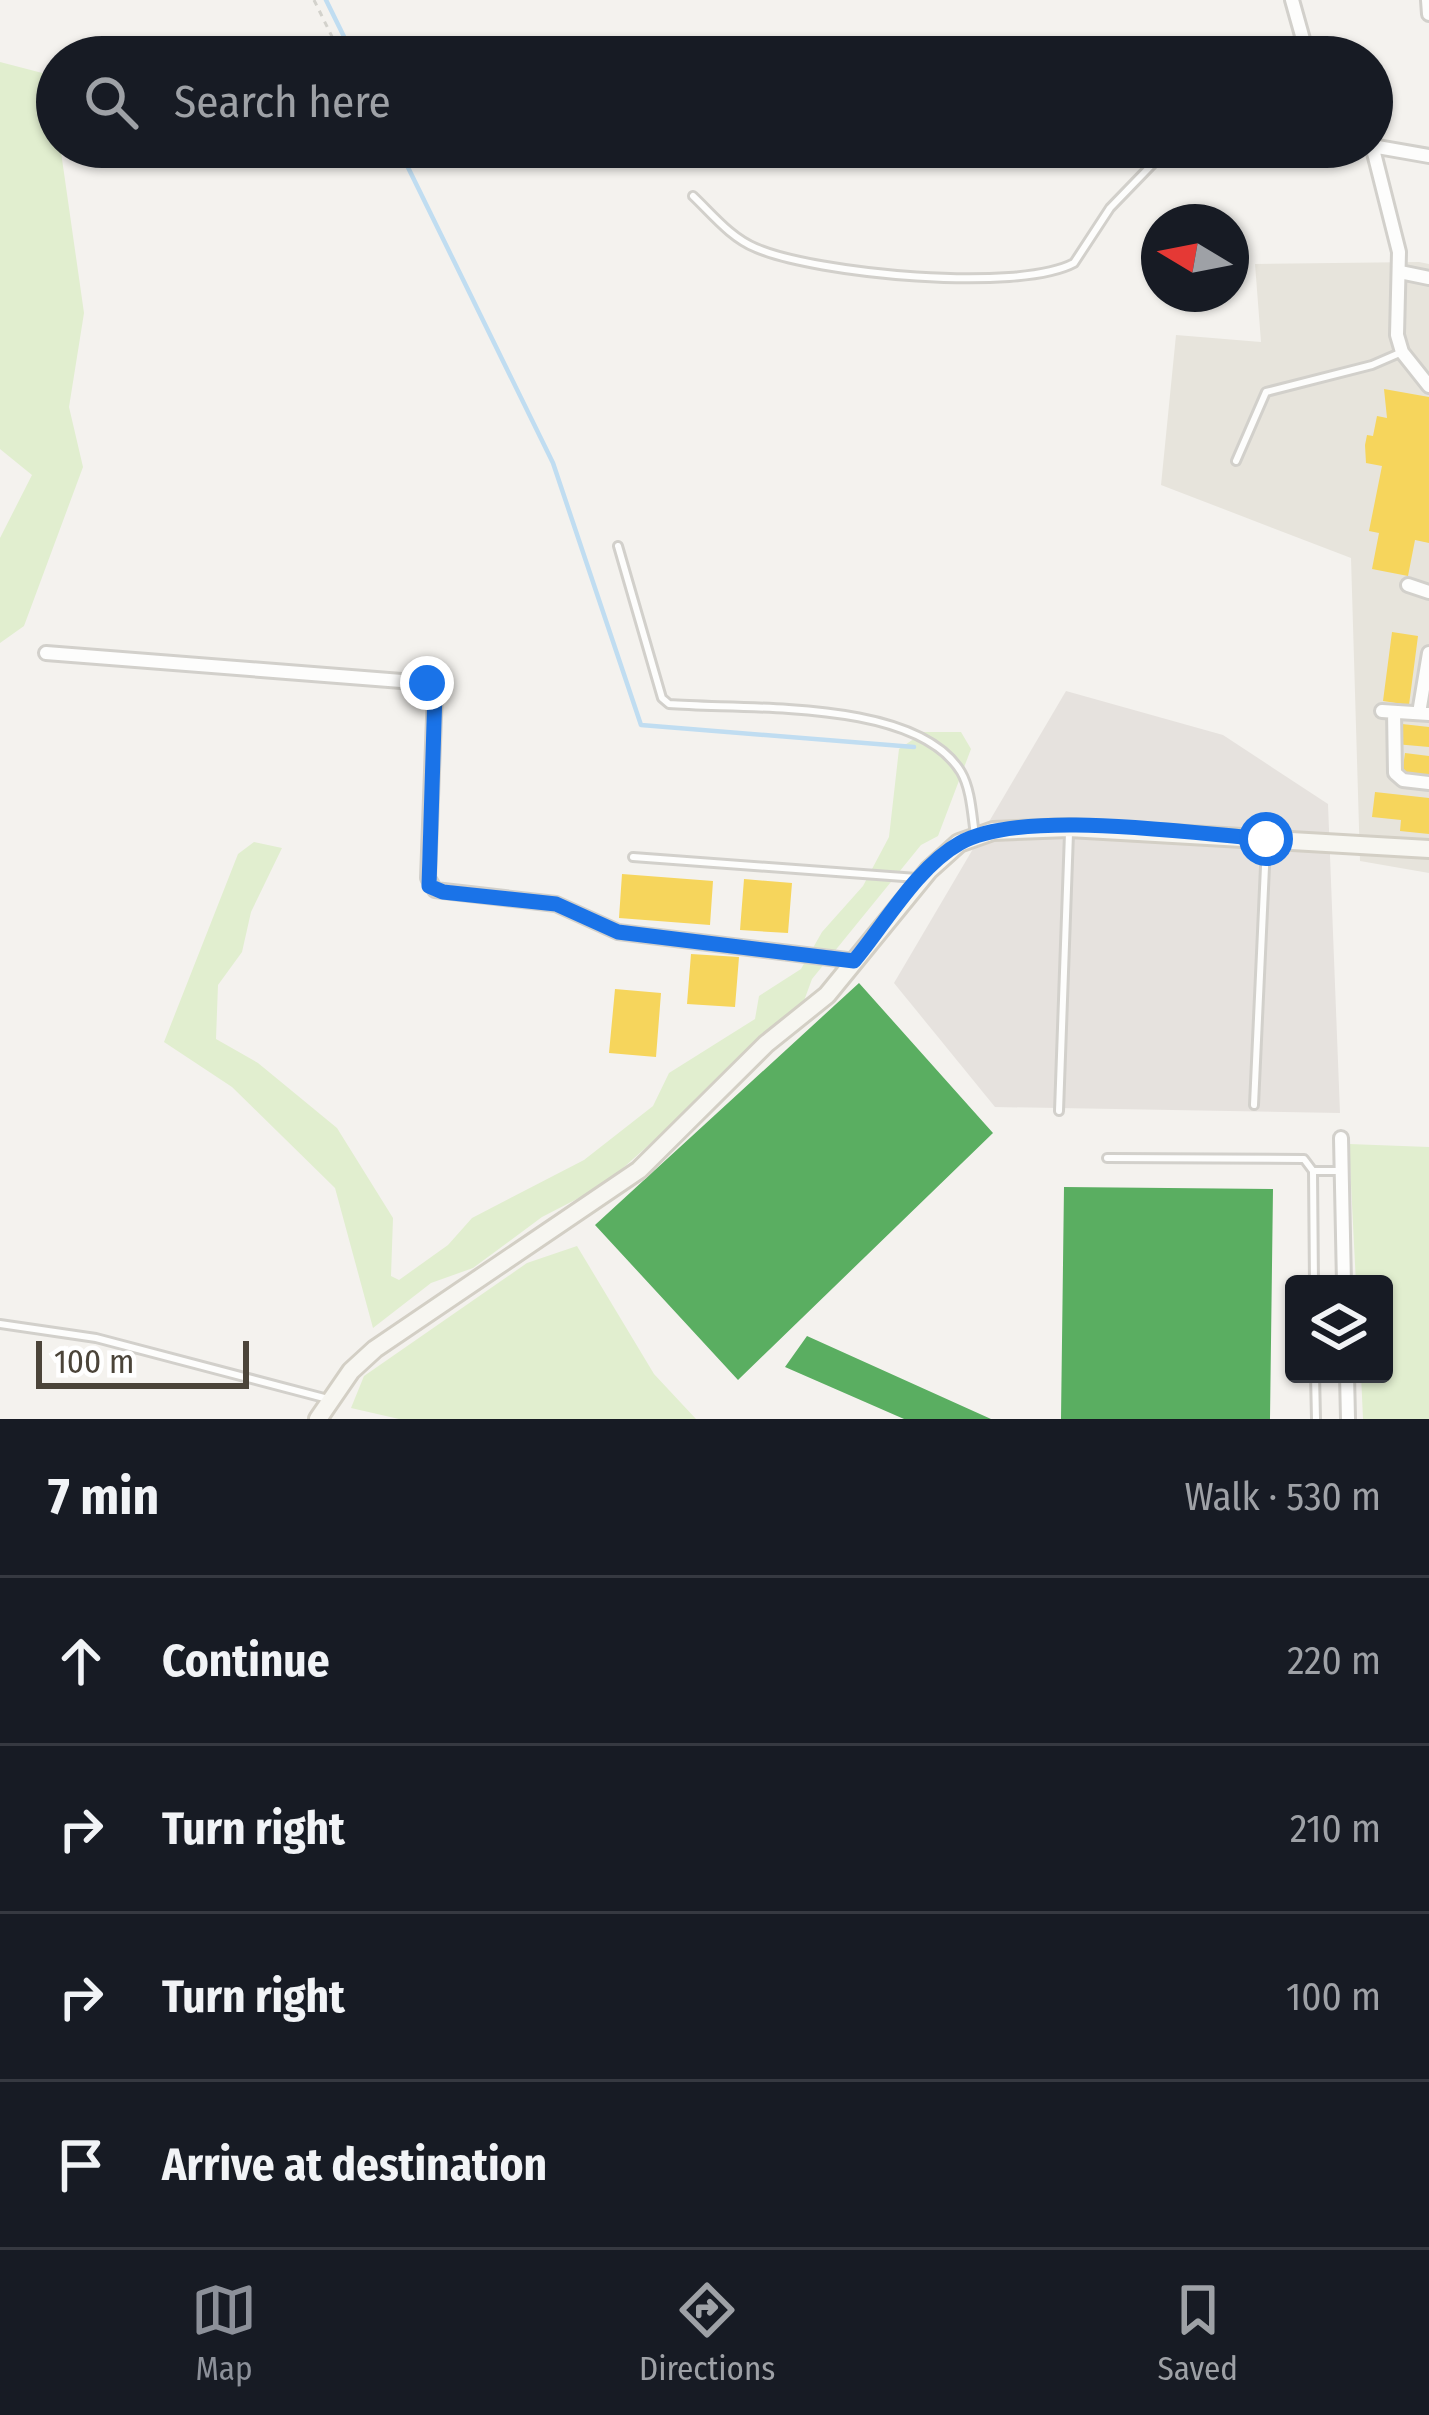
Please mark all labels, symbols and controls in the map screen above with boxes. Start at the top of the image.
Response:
search box [36,36,1393,168]
icon: search [78,69,144,135]
text: Search here [174,75,391,129]
north arrow [1141,204,1249,312]
route end [400,656,454,710]
route start [1239,812,1293,866]
map controls [1285,1275,1393,1383]
button: layers [1285,1275,1393,1383]
scale bar [36,1335,249,1388]
text: 100 m [54,1342,134,1382]
text: 7 min [48,1466,159,1528]
text: Walk · 530 m [1184,1474,1381,1520]
icon: ahead [48,1628,114,1694]
text: Continue [162,1634,330,1688]
text: 220 m [1287,1638,1381,1684]
icon: right [48,1796,114,1862]
text: Turn right [162,1802,345,1856]
text: 210 m [1290,1806,1381,1852]
icon: right [48,1964,114,2030]
text: Turn right [162,1970,345,2024]
text: 100 m [1286,1974,1381,2020]
icon: arrive [48,2132,114,2198]
text: Arrive at destination [162,2138,547,2192]
tab: Map [191,2277,257,2389]
tab: Directions [639,2277,775,2389]
tab: Saved [1157,2277,1238,2389]

